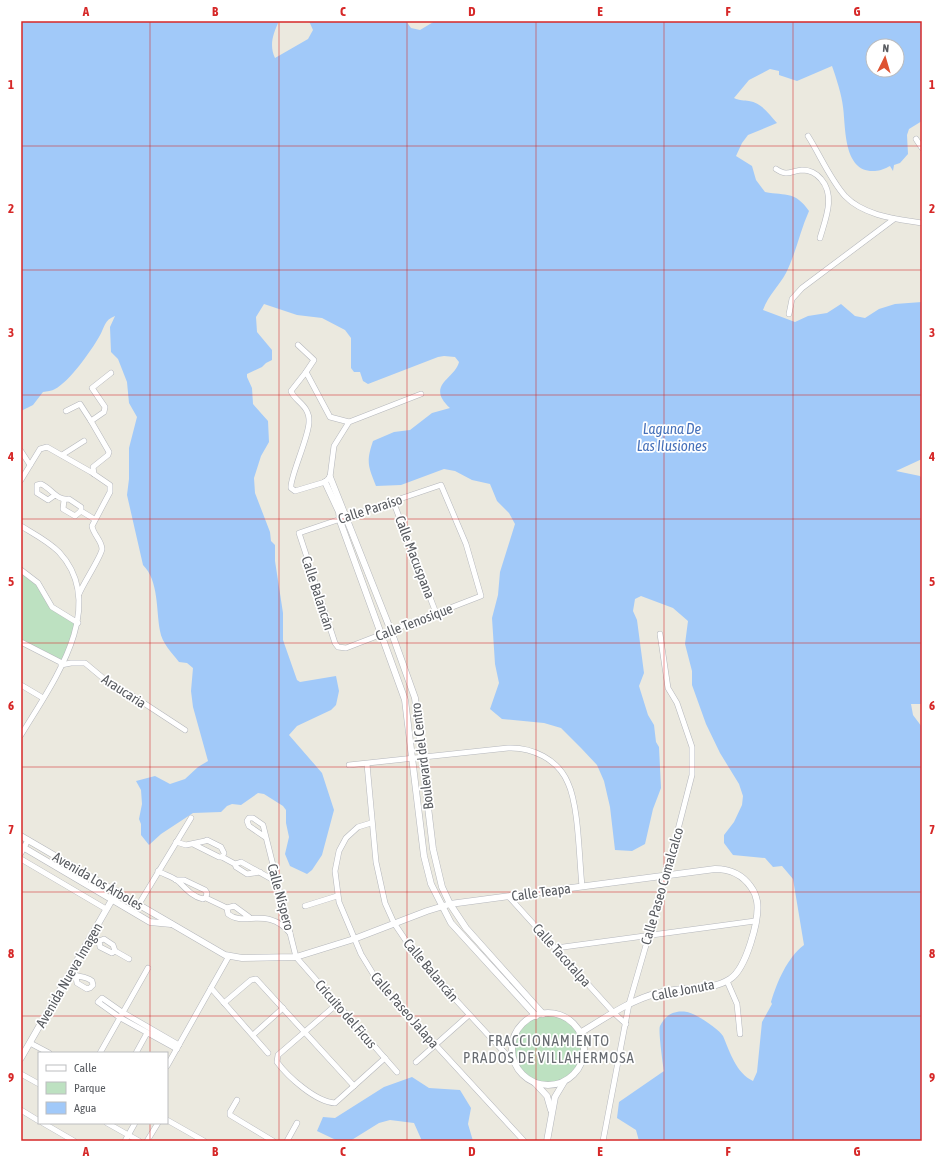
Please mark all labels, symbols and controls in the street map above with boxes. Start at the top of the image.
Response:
text: A [82,4,90,19]
text: B [212,4,219,19]
text: C [340,4,346,19]
text: D [468,4,476,19]
text: E [597,4,603,19]
text: F [725,4,731,19]
text: G [854,4,861,19]
north arrow [865,38,905,78]
text: N [882,42,890,54]
text: 1 [8,77,14,92]
text: 1 [929,77,935,92]
text: 2 [8,201,14,216]
text: 2 [929,201,935,216]
text: 3 [8,325,14,340]
text: 3 [929,325,935,340]
water label: Laguna De Las Ilusiones [637,420,707,454]
text: 4 [7,449,14,464]
text: 4 [928,449,935,464]
street label: Calle Paraíso [336,491,404,527]
street label: Calle Macuspana [392,513,438,601]
street label: Calle Balancán [298,554,338,632]
text: 5 [8,574,14,589]
text: 5 [929,574,935,589]
street label: Calle Tenosique [373,600,455,644]
street label: Araucaria [99,671,149,711]
text: 6 [8,698,14,713]
text: 6 [929,698,935,713]
street label: Boulevard del Centro [408,702,436,810]
text: 7 [8,822,14,837]
text: 7 [929,822,935,837]
street label: Calle Paseo Comalcalco [638,826,686,946]
street label: Avenida Los Árboles [50,849,146,913]
street label: Calle Níspero [264,862,298,932]
street label: Calle Teapa [510,880,572,904]
street label: Avenida Nueva Imagen [33,920,105,1030]
street label: Calle Tacotalpa [530,920,594,990]
street label: Calle Balancán [400,935,462,1005]
text: 8 [8,946,14,961]
text: 8 [929,946,935,961]
street label: Calle Paseo Jalapa [368,969,442,1051]
street label: Cricuito del Ficus [312,976,380,1052]
street label: Calle Jonuta [650,976,716,1004]
district label: FRACCIONAMIENTO PRADOS DE VILLAHERMOSA [463,1032,635,1066]
legend [38,1052,168,1124]
text: Calle [74,1061,97,1075]
text: 9 [8,1070,14,1085]
text: 9 [929,1070,935,1085]
text: Parque [74,1081,106,1095]
text: Agua [74,1101,96,1115]
text: A [82,1144,90,1159]
text: B [212,1144,219,1159]
text: C [340,1144,346,1159]
text: D [468,1144,476,1159]
text: E [597,1144,603,1159]
text: F [725,1144,731,1159]
text: G [854,1144,861,1159]

